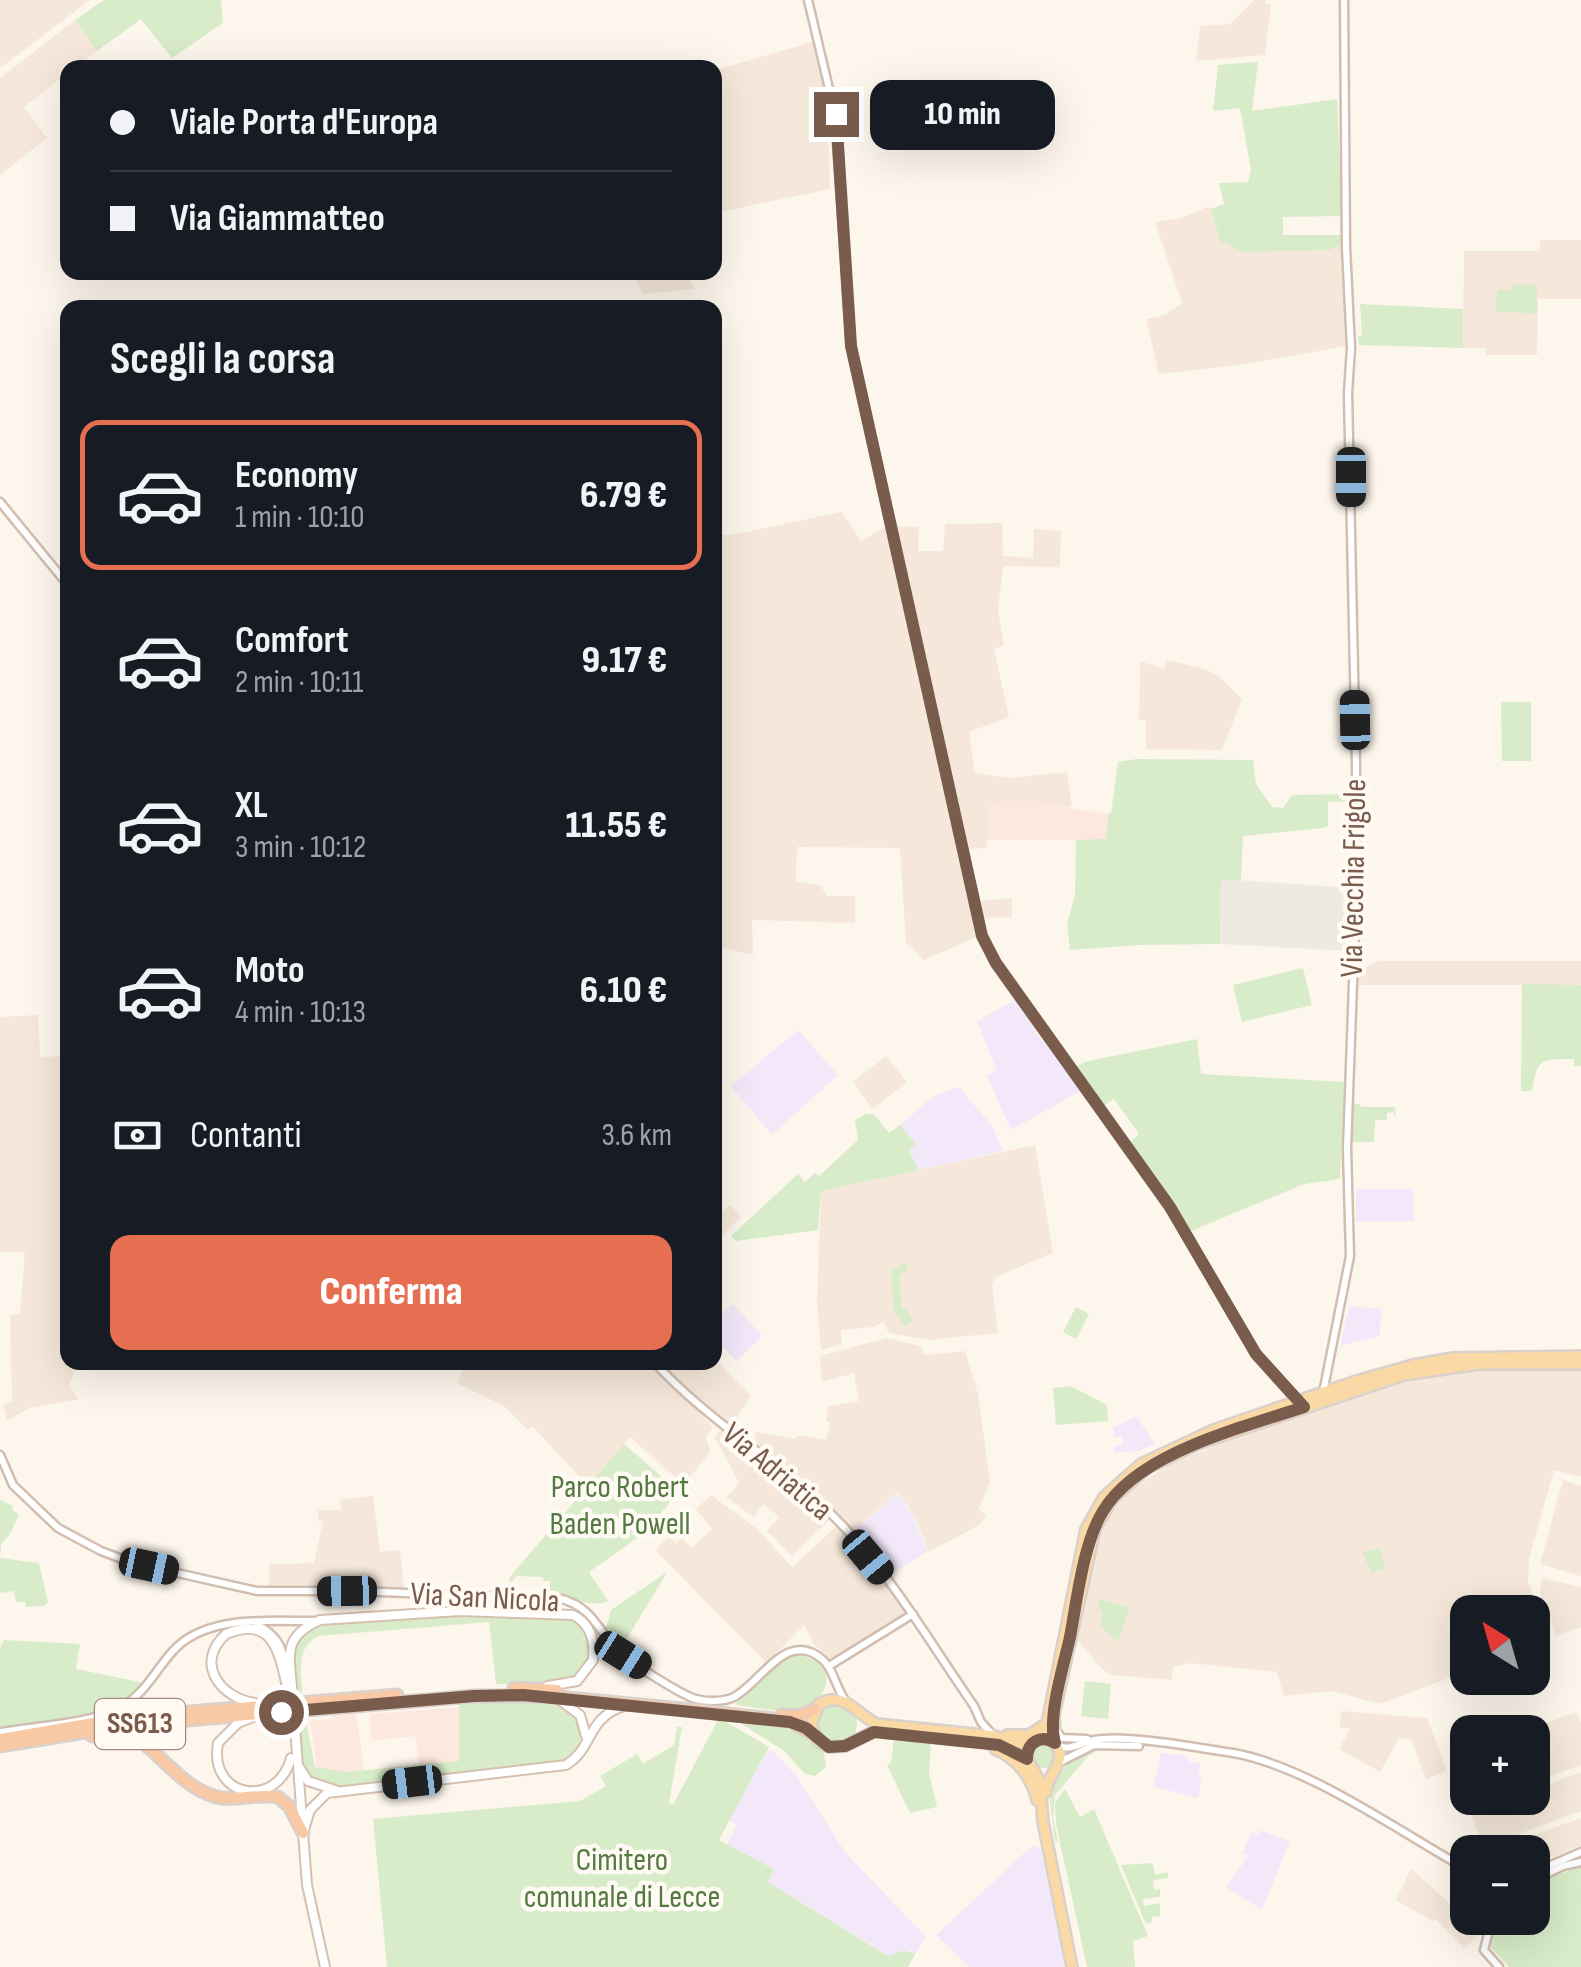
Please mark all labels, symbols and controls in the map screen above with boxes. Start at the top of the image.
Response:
callout: 10 min [871,79,1056,149]
route end [814,92,859,137]
text: 10 min [924,95,1001,134]
text: Viale Porta d'Europa [170,100,438,145]
text: Via Giammatteo [170,196,385,241]
text: Scegli la corsa [110,332,336,387]
car [1336,447,1366,507]
icon: car [115,450,205,540]
text: Economy [235,453,358,498]
text: 6.79 € [580,473,667,518]
text: 1 min · 10:10 [235,498,365,537]
icon: car [115,615,205,705]
text: Comfort [235,618,349,663]
text: 9.17 € [581,638,667,683]
text: 2 min · 10:11 [235,663,364,702]
car [1339,690,1371,750]
street label: Via Vecchia Frigole [1333,778,1375,978]
icon: car [115,780,205,870]
text: XL [235,783,268,828]
text: 11.55 € [566,803,667,848]
text: 3 min · 10:12 [235,828,366,867]
icon: car [115,945,205,1035]
text: Moto [235,948,305,993]
text: 6.10 € [580,968,667,1013]
text: 4 min · 10:13 [235,993,366,1032]
icon: cash [110,1108,165,1163]
text: Contanti [190,1113,302,1158]
text: 3.6 km [601,1116,672,1155]
button: Conferma [110,1235,672,1350]
street label: Via Adriatica [714,1415,840,1529]
park label: Parco Robert Baden Powell [550,1468,690,1544]
car [837,1524,899,1590]
car [117,1545,181,1587]
car [317,1575,377,1607]
street label: Via San Nicola [410,1575,560,1621]
north arrow [1450,1595,1550,1695]
map controls [1450,1595,1550,1935]
car [590,1626,656,1684]
route start [259,1690,304,1735]
road number: SS613 [95,1699,185,1749]
button: + [1450,1715,1550,1815]
car [380,1763,444,1801]
button: − [1450,1835,1550,1935]
park label: Cimitero comunale di Lecce [524,1841,720,1917]

